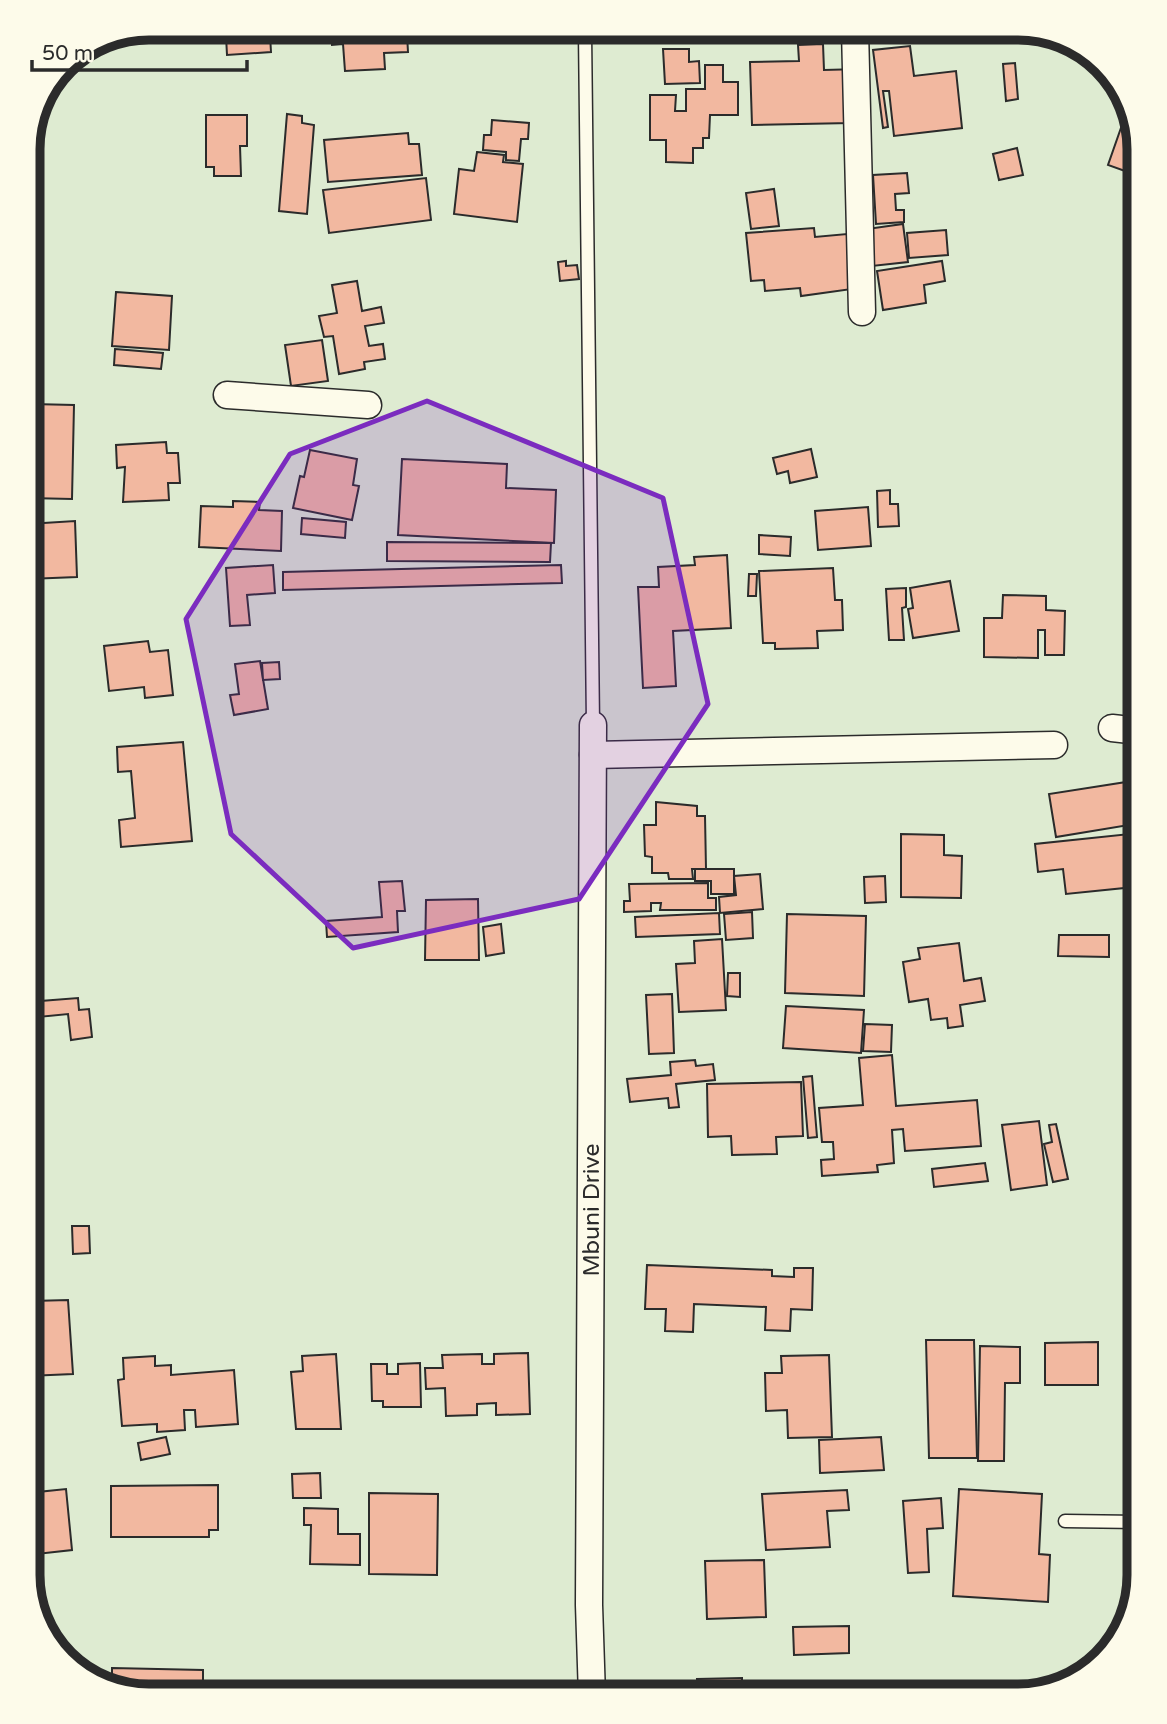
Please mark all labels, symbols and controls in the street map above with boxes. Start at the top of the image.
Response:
scale bar [32,28,247,72]
text: 50 m [42,41,93,66]
street label: Mbuni Drive [578,1144,606,1276]

